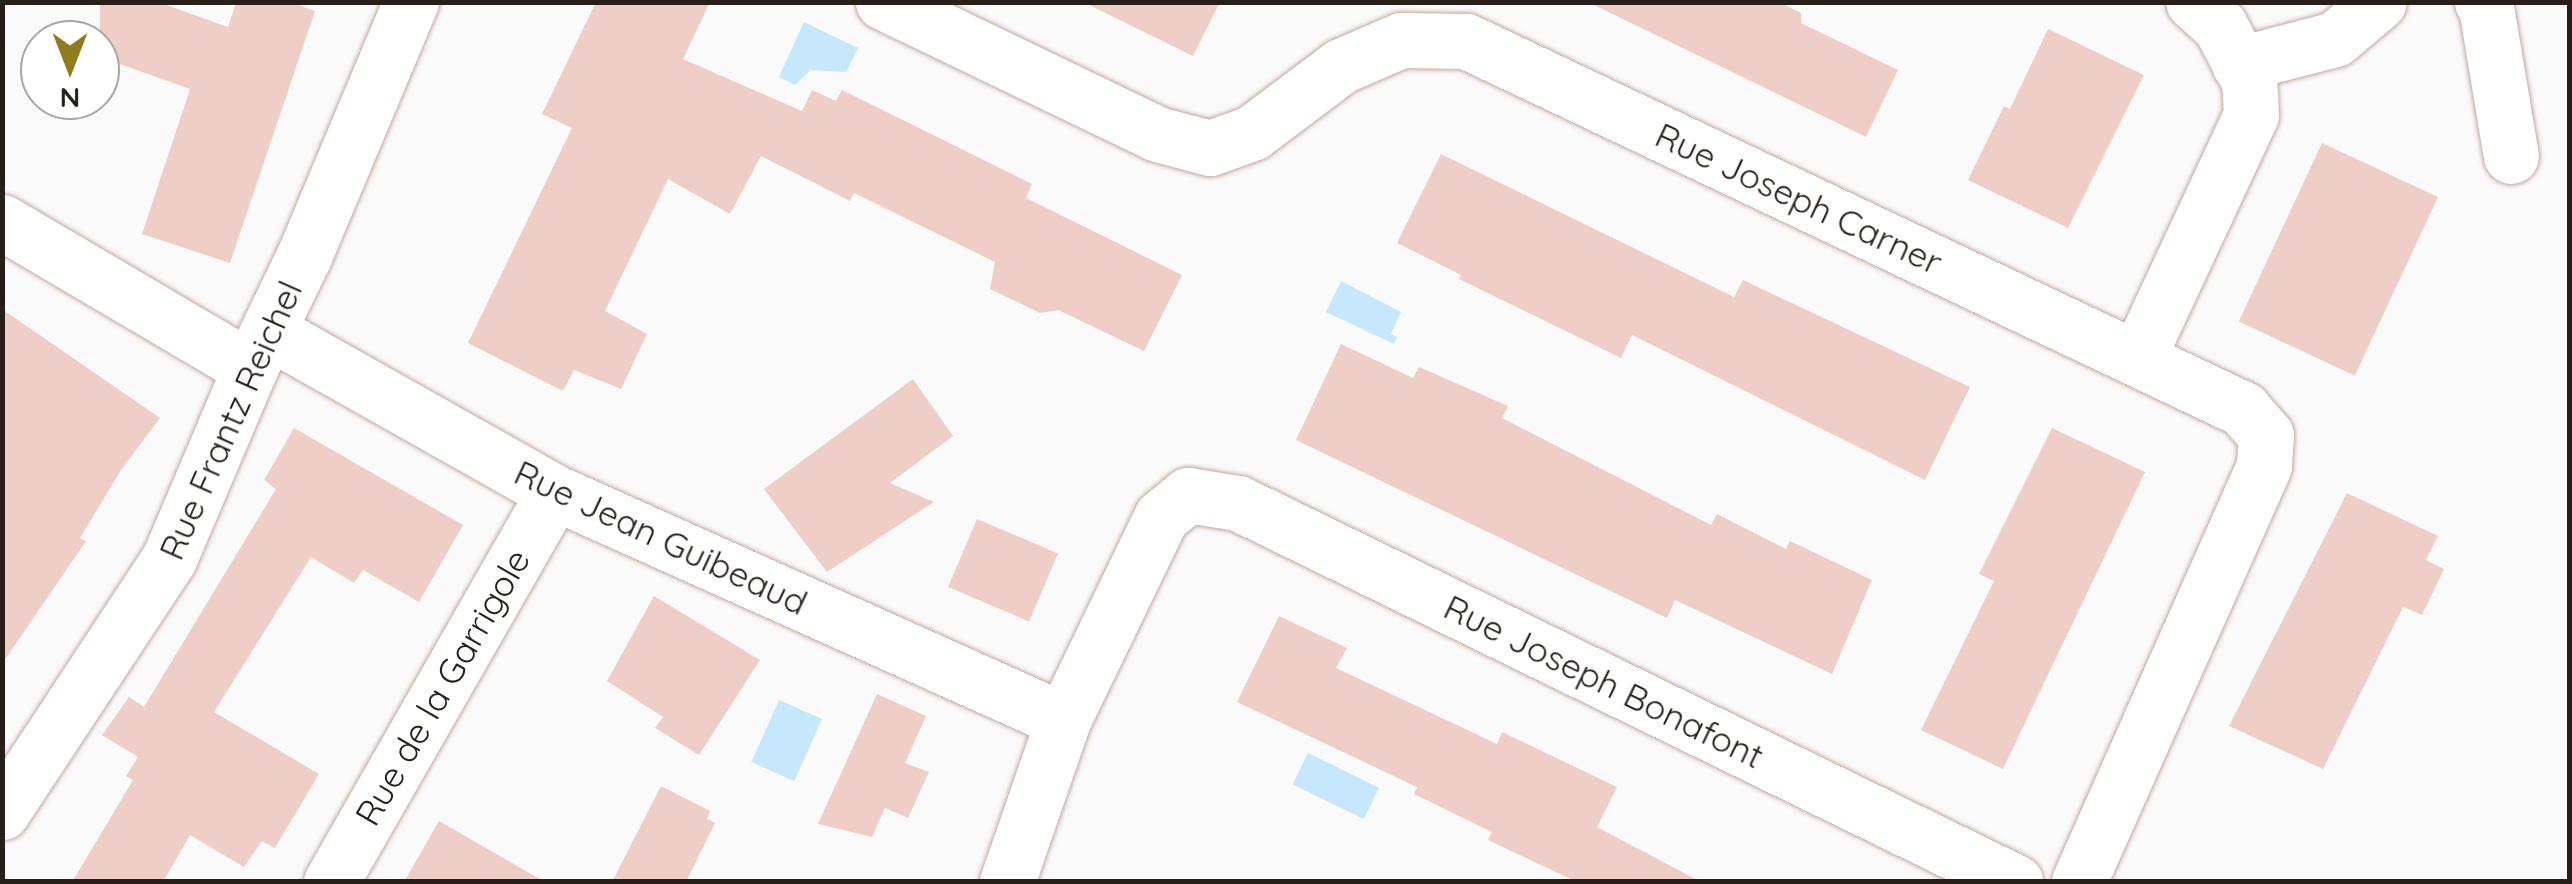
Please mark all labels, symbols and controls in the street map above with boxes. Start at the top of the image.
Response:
north arrow [20,20,120,120]
text: N [60,81,80,116]
street label: Rue Joseph Carner [1649,113,1949,283]
street label: Rue Frantz Reichel [150,274,310,566]
street label: Rue Jean Guibeaud [508,451,814,623]
street label: Rue de la Garrigole [346,541,538,833]
street label: Rue Joseph Bonafont [1437,585,1771,777]

